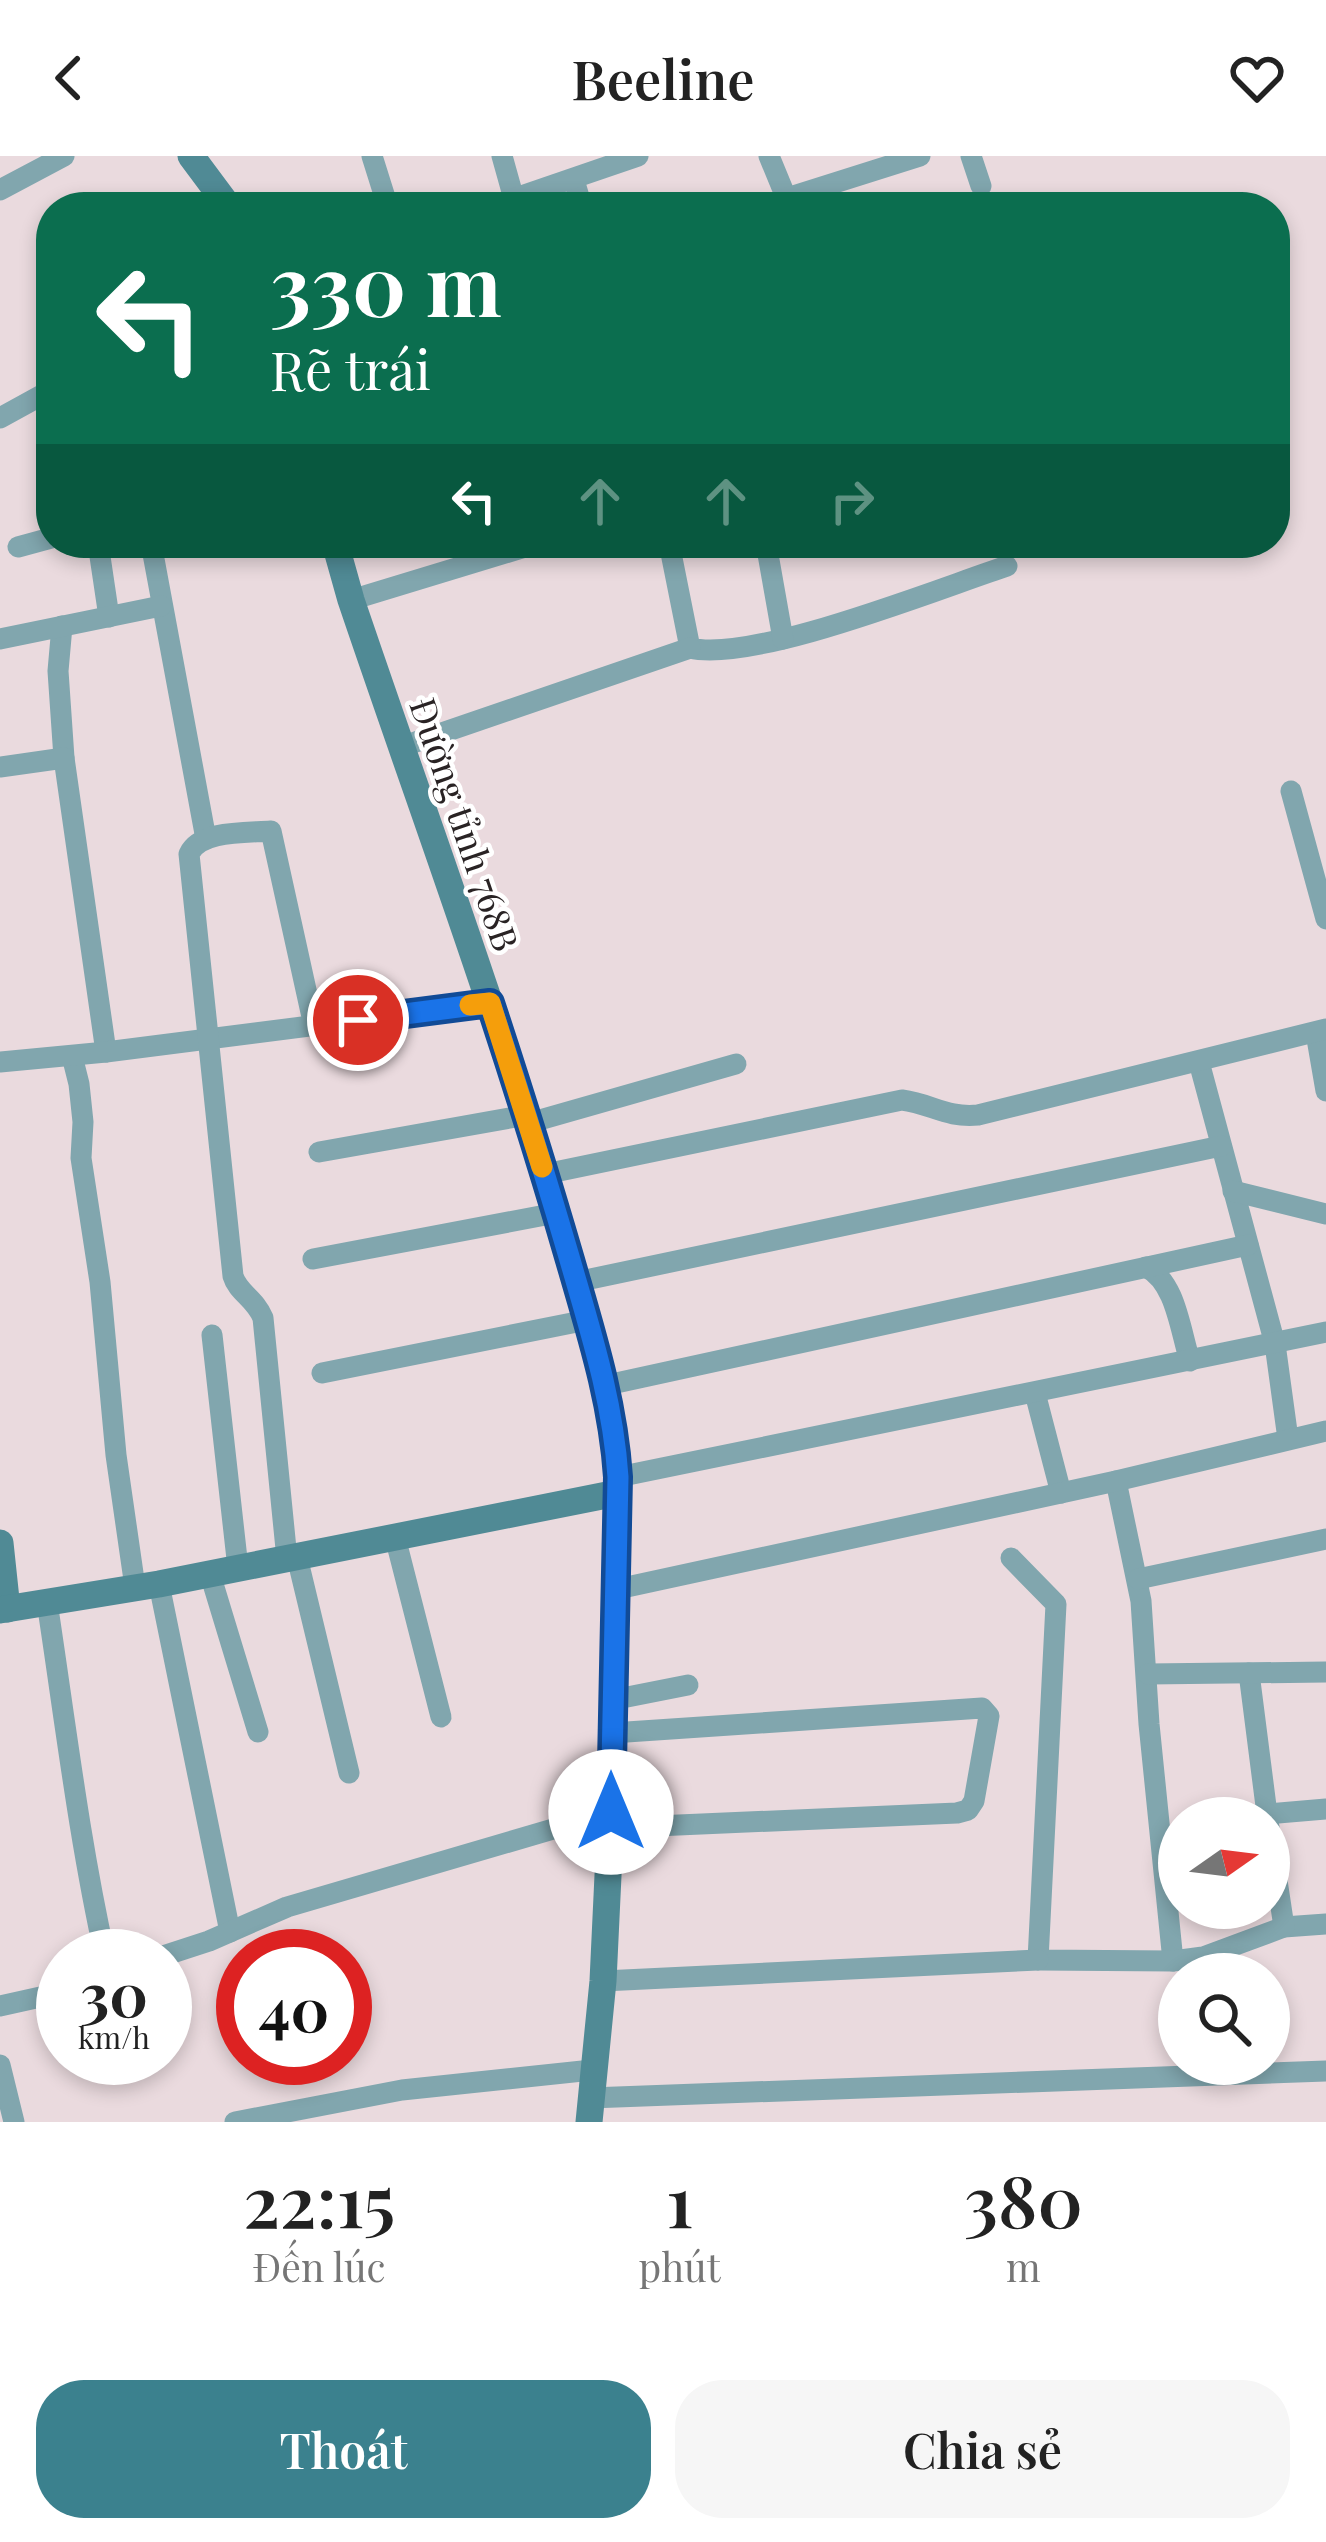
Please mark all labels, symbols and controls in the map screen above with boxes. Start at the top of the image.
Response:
text: Beeline [571,42,755,114]
icon: back [36,45,102,111]
icon: heart [1224,45,1290,111]
text: 330 m [270,226,502,338]
icon: left [72,240,228,396]
text: Rẽ trái [270,333,431,405]
icon: left [441,468,507,534]
icon: ahead [567,468,633,534]
icon: ahead [693,468,759,534]
icon: right [819,468,885,534]
street label: Đường tỉnh 768B [400,691,532,957]
pin [307,969,409,1071]
icon: arrive [325,987,391,1053]
position arrow [548,1749,674,1875]
north arrow [1158,1797,1290,1929]
map controls [1158,1797,1290,2085]
speed limit sign: 40 [216,1929,372,2085]
text: 30 [80,1952,148,2032]
button: search [1158,1953,1290,2085]
text: km/h [78,2017,150,2057]
text: 22:15 [243,2150,395,2246]
text: 1 [666,2150,693,2246]
text: 380 [964,2150,1083,2246]
text: Đến lúc [253,2240,386,2292]
text: phút [639,2240,721,2292]
text: m [1006,2240,1041,2292]
button: Thoát [36,2380,651,2518]
button: Chia sẻ [675,2380,1290,2518]

